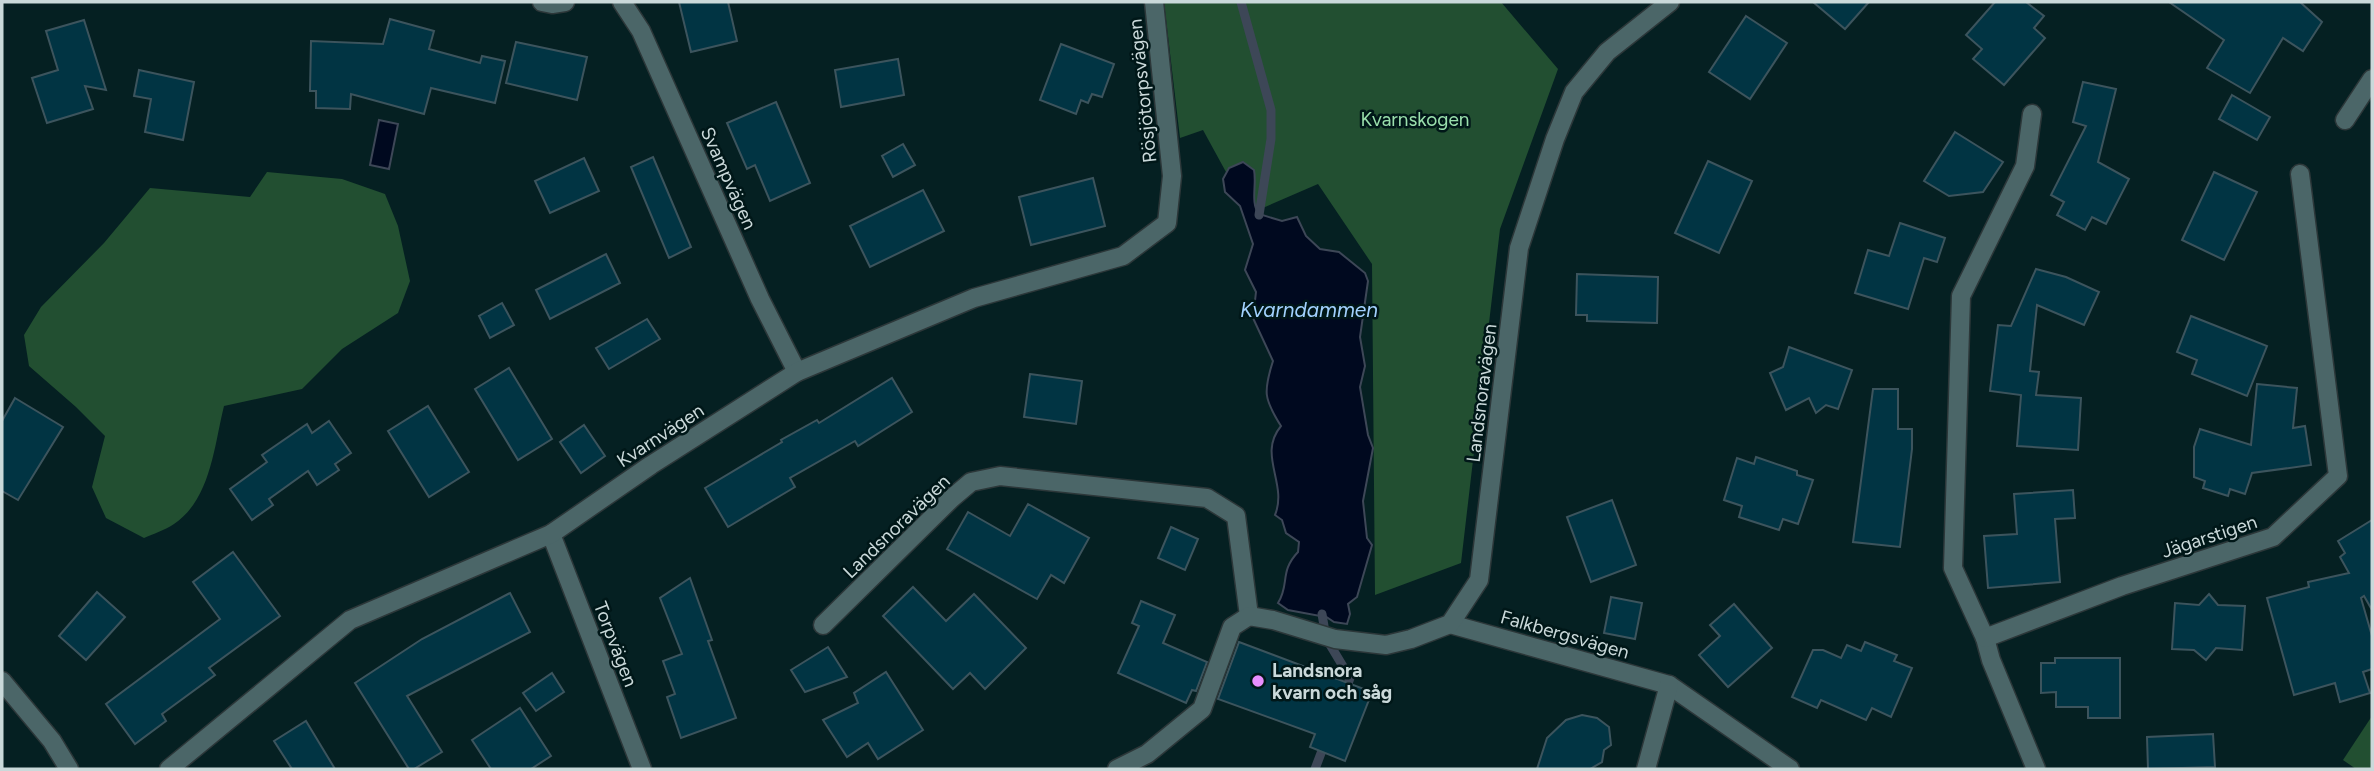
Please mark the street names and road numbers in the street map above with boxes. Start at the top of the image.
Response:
street label: Rösjötorpsvägen [1124,18,1161,164]
street label: Svampvägen [696,123,761,233]
street label: Landsnoravägen [1462,322,1501,464]
street label: Kvarnvägen [612,399,708,472]
street label: Landsnoravägen [838,470,954,583]
street label: Jägarstigen [2158,510,2260,563]
street label: Torpvägen [589,598,642,690]
street label: Falkbergsvägen [1498,605,1632,664]

